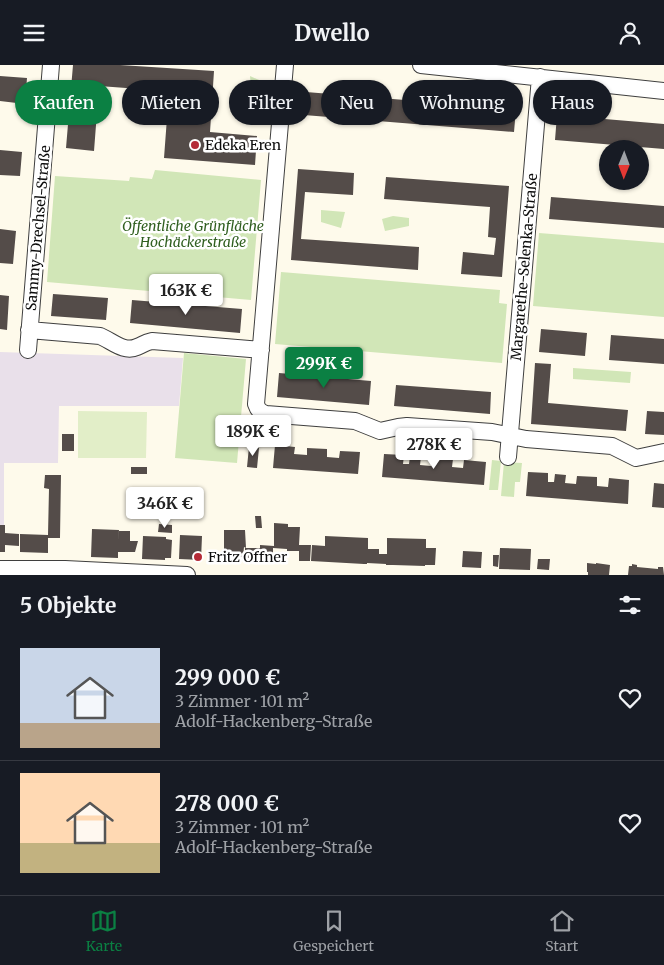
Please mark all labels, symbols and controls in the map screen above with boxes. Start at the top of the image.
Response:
icon: menu [20,19,48,47]
text: Dwello [294,19,370,47]
icon: person [616,19,644,47]
chip: Kaufen [15,80,112,125]
chip: Mieten [122,80,219,125]
chip: Filter [229,80,311,125]
chip: Neu [321,80,392,125]
chip: Wohnung [402,80,523,125]
chip: Haus [533,80,612,125]
place label: Edeka Eren [205,136,281,154]
marker: Edeka Eren [189,139,201,151]
north arrow [599,140,649,190]
map controls [599,140,649,190]
street label: Sammy-Drechsel-Straße [22,144,54,312]
street label: Margarethe-Selenka-Straße [507,173,541,361]
park label: Öffentliche Grünfläche Hochäckerstraße [122,217,264,251]
pin: 163K € [145,273,227,316]
text: 163K € [160,280,212,300]
pin: 299K € [283,347,365,389]
text: 299K € [296,353,352,373]
pin: 189K € [212,415,294,457]
text: 189K € [226,421,280,441]
pin: 278K € [393,427,475,470]
text: 278K € [406,434,462,454]
pin: 346K € [124,487,206,529]
text: 346K € [137,493,193,513]
place label: Fritz Offner [208,548,287,566]
marker: Fritz Offner [192,551,204,563]
icon: filters [616,591,644,619]
text: 5 Objekte [20,592,116,619]
text: 299 000 € [175,664,280,691]
icon: home [60,668,120,728]
icon: heart [616,684,644,712]
text: 3 Zimmer · 101 m² [175,691,309,711]
text: Adolf-Hackenberg-Straße [175,711,372,731]
text: 278 000 € [175,790,279,817]
icon: home [60,793,120,853]
icon: heart [616,809,644,837]
text: 3 Zimmer · 101 m² [175,817,309,837]
text: Adolf-Hackenberg-Straße [175,837,372,857]
tab: Karte [86,907,122,955]
tab: Gespeichert [293,907,374,955]
tab: Start [545,907,578,955]

